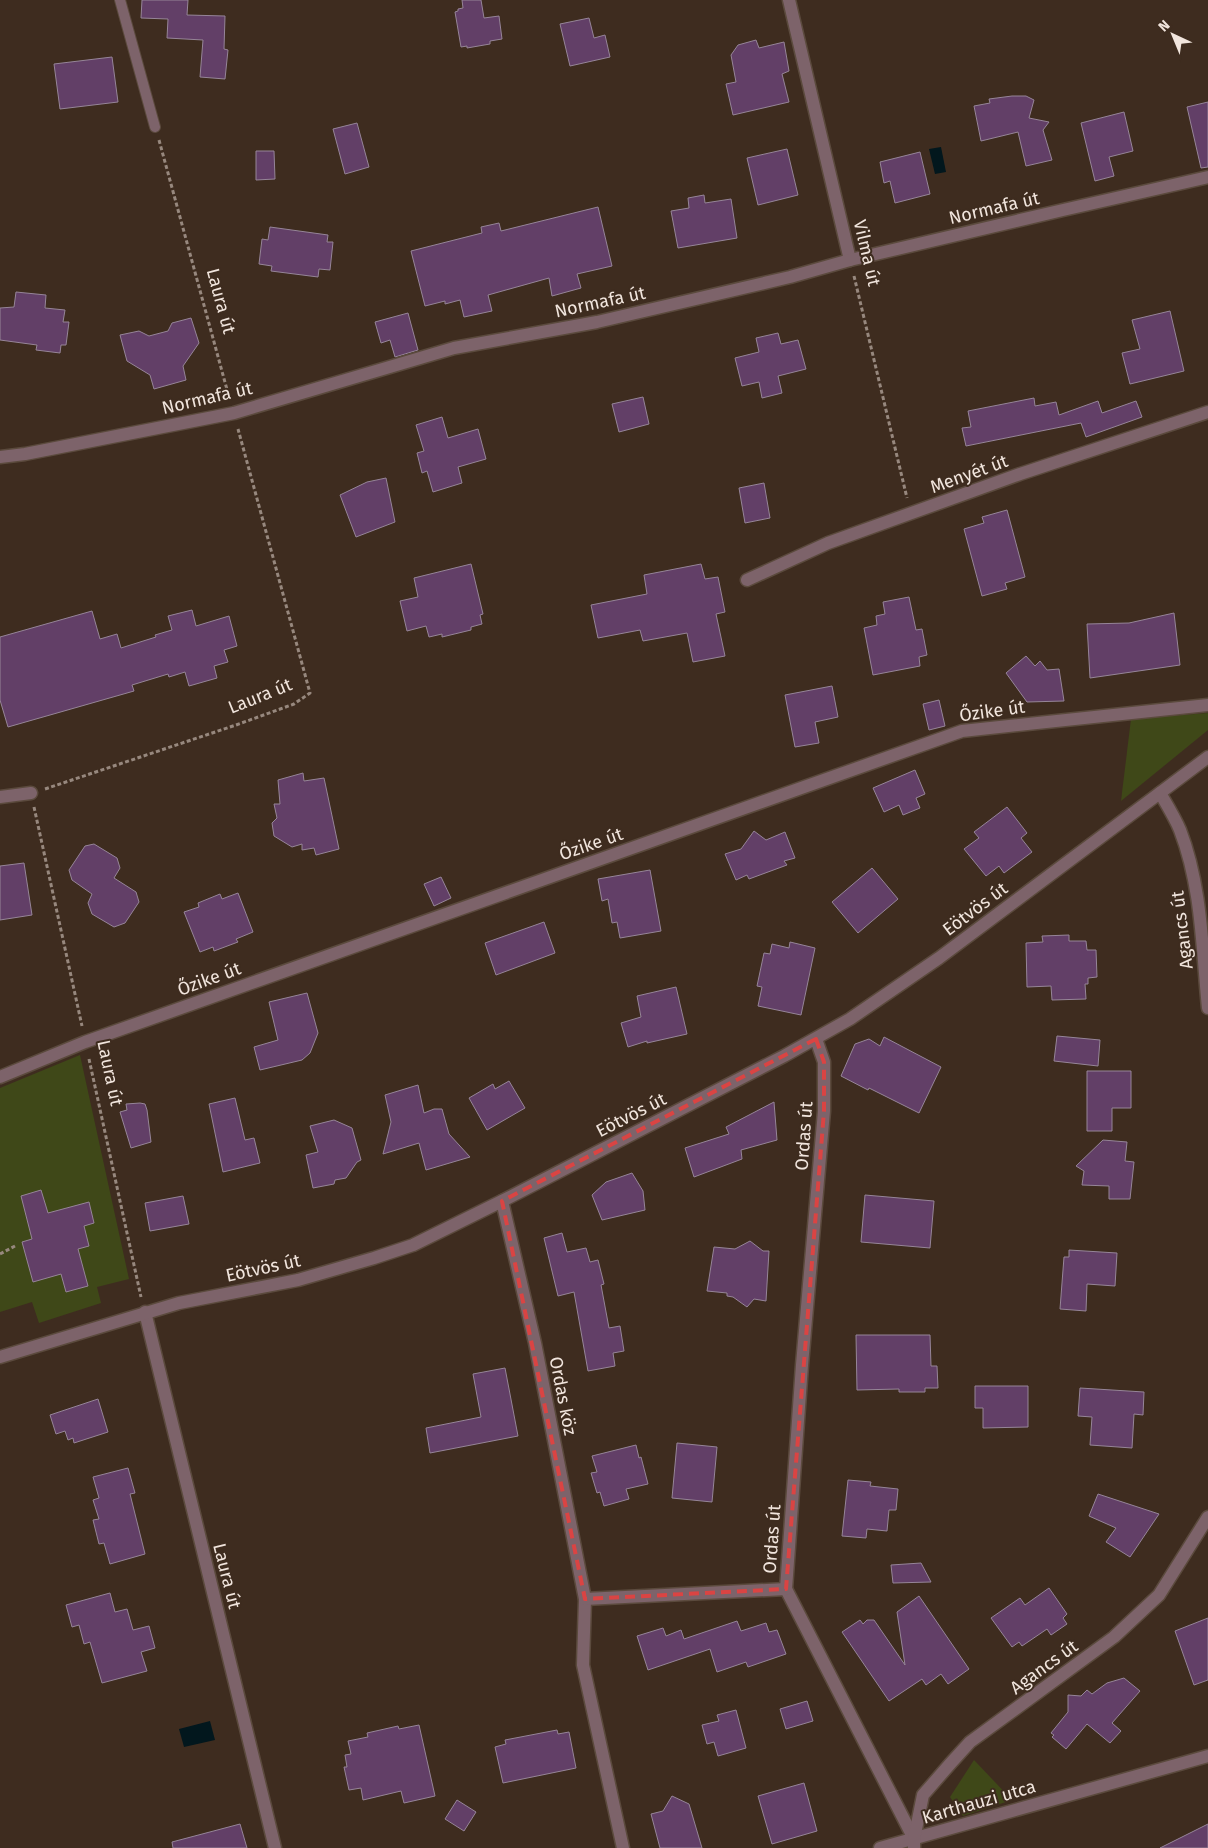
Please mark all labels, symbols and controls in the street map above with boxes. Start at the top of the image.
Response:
north arrow [1148,10,1198,60]
text: N [1155,17,1174,35]
street label: Normafa út [947,187,1042,229]
street label: Vilma út [849,218,885,289]
street label: Laura út [202,266,240,337]
street label: Normafa út [553,282,648,322]
street label: Normafa út [160,377,255,419]
street label: Menyét út [927,450,1011,498]
street label: Laura út [225,673,296,719]
street label: Őzike út [958,694,1027,726]
street label: Őzike út [556,822,626,865]
street label: Eötvös út [938,877,1012,941]
street label: Agancs út [1166,889,1198,970]
street label: Őzike út [174,956,244,1001]
street label: Laura út [92,1038,128,1108]
street label: Eötvös út [592,1088,670,1142]
street label: Ordas út [791,1100,817,1171]
street label: Eötvös út [224,1249,303,1287]
street label: Ordas köz [545,1355,581,1437]
street label: Ordas út [759,1503,785,1574]
street label: Laura út [208,1541,246,1612]
street label: Agancs út [1006,1635,1083,1699]
street label: Karthauzi utca [920,1775,1038,1829]

